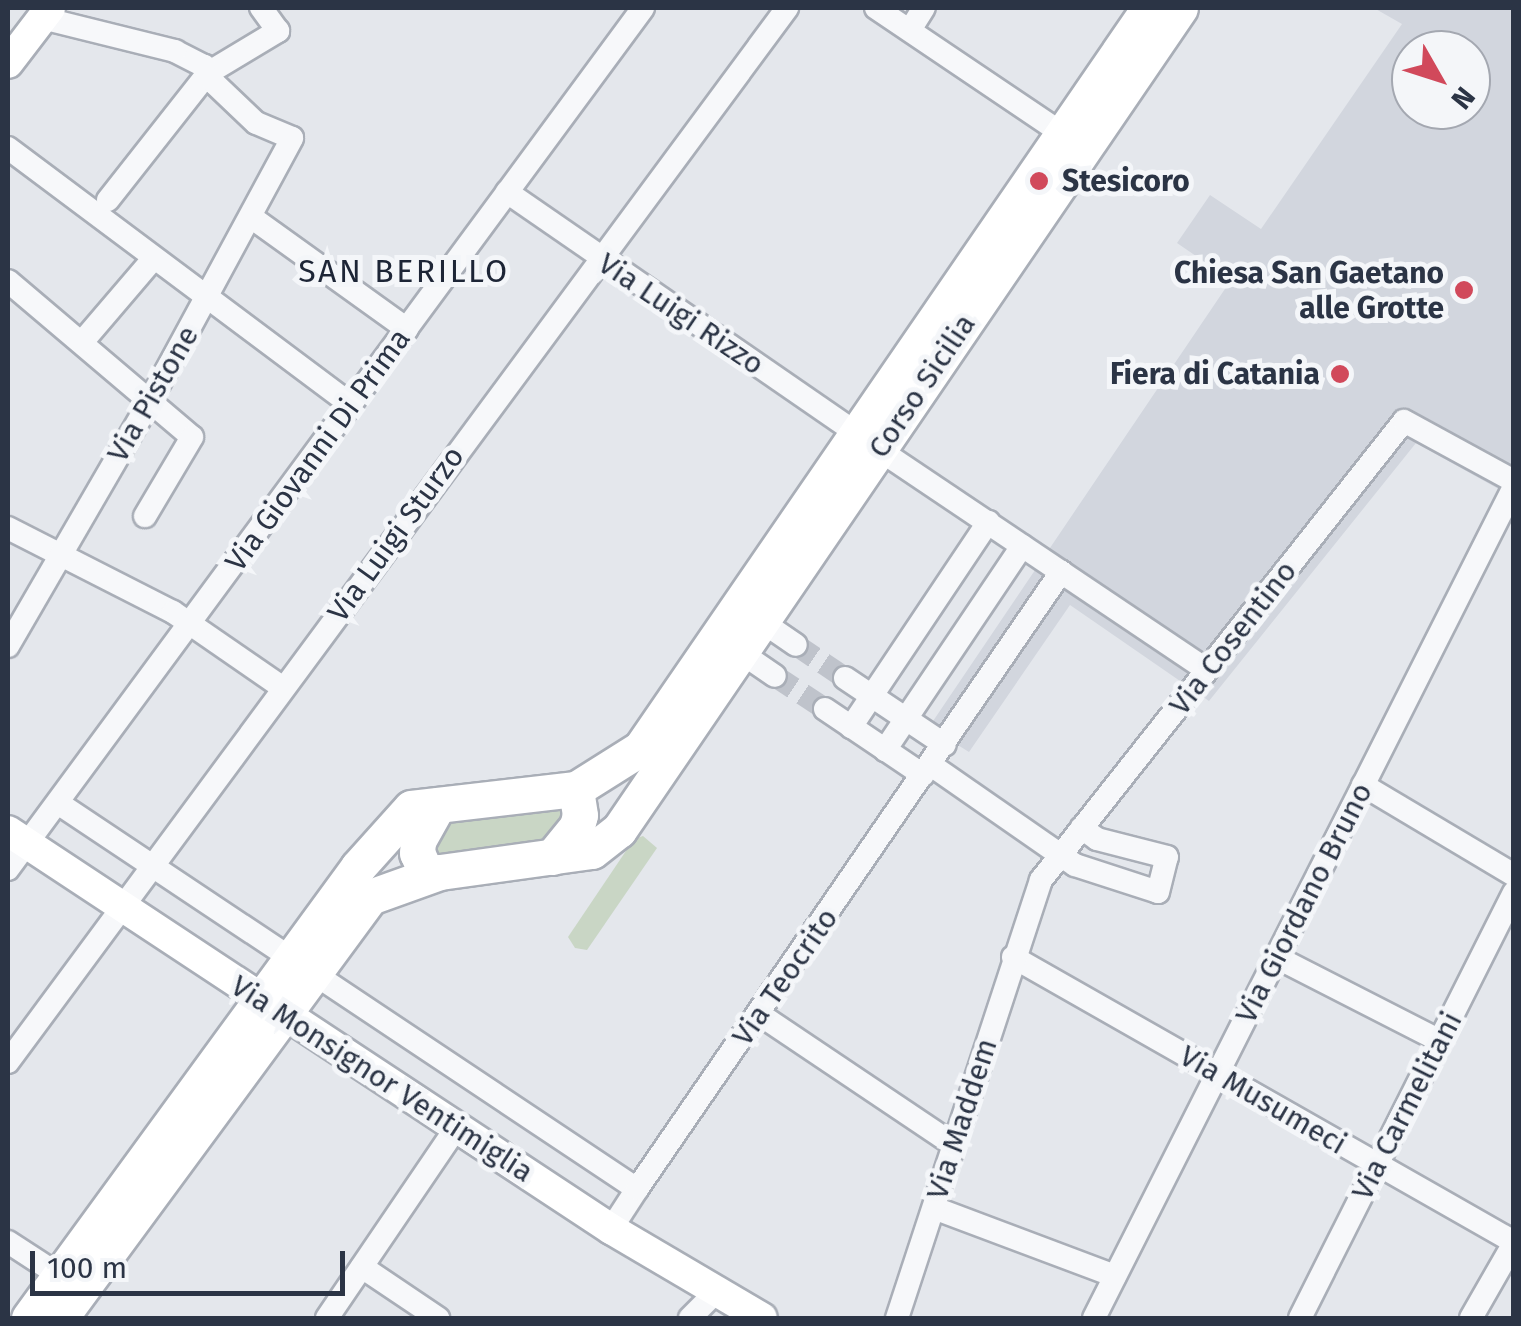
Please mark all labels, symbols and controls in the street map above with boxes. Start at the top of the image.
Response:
north arrow [1391,30,1491,130]
text: N [1444,80,1482,116]
place label: Stesicoro [1062,163,1190,199]
marker: Stesicoro [1026,168,1052,194]
street label: Via Luigi Rizzo [591,245,771,383]
district label: SAN BERILLO [298,252,510,290]
place label: Chiesa San Gaetano alle Grotte [1174,255,1444,326]
marker: Chiesa San Gaetano alle Grotte [1453,279,1475,301]
street label: Corso Sicilia [861,307,983,465]
street label: Via Pistone [100,320,206,468]
street label: Via Giovanni Di Prima [218,322,418,578]
place label: Fiera di Catania [1110,356,1320,392]
marker: Fiera di Catania [1329,363,1351,385]
street label: Via Luigi Sturzo [320,439,472,629]
street label: Via Cosentino [1162,554,1304,722]
street label: Via Giordano Bruno [1228,777,1380,1029]
street label: Via Teocrito [725,901,845,1053]
street label: Via Monsignor Ventimiglia [224,968,540,1190]
street label: Via Carmelitani [1344,1006,1470,1206]
street label: Via Maddem [919,1034,1005,1204]
street label: Via Musumeci [1173,1038,1353,1162]
scale bar [35,1231,350,1293]
text: 100 m [47,1250,127,1286]

